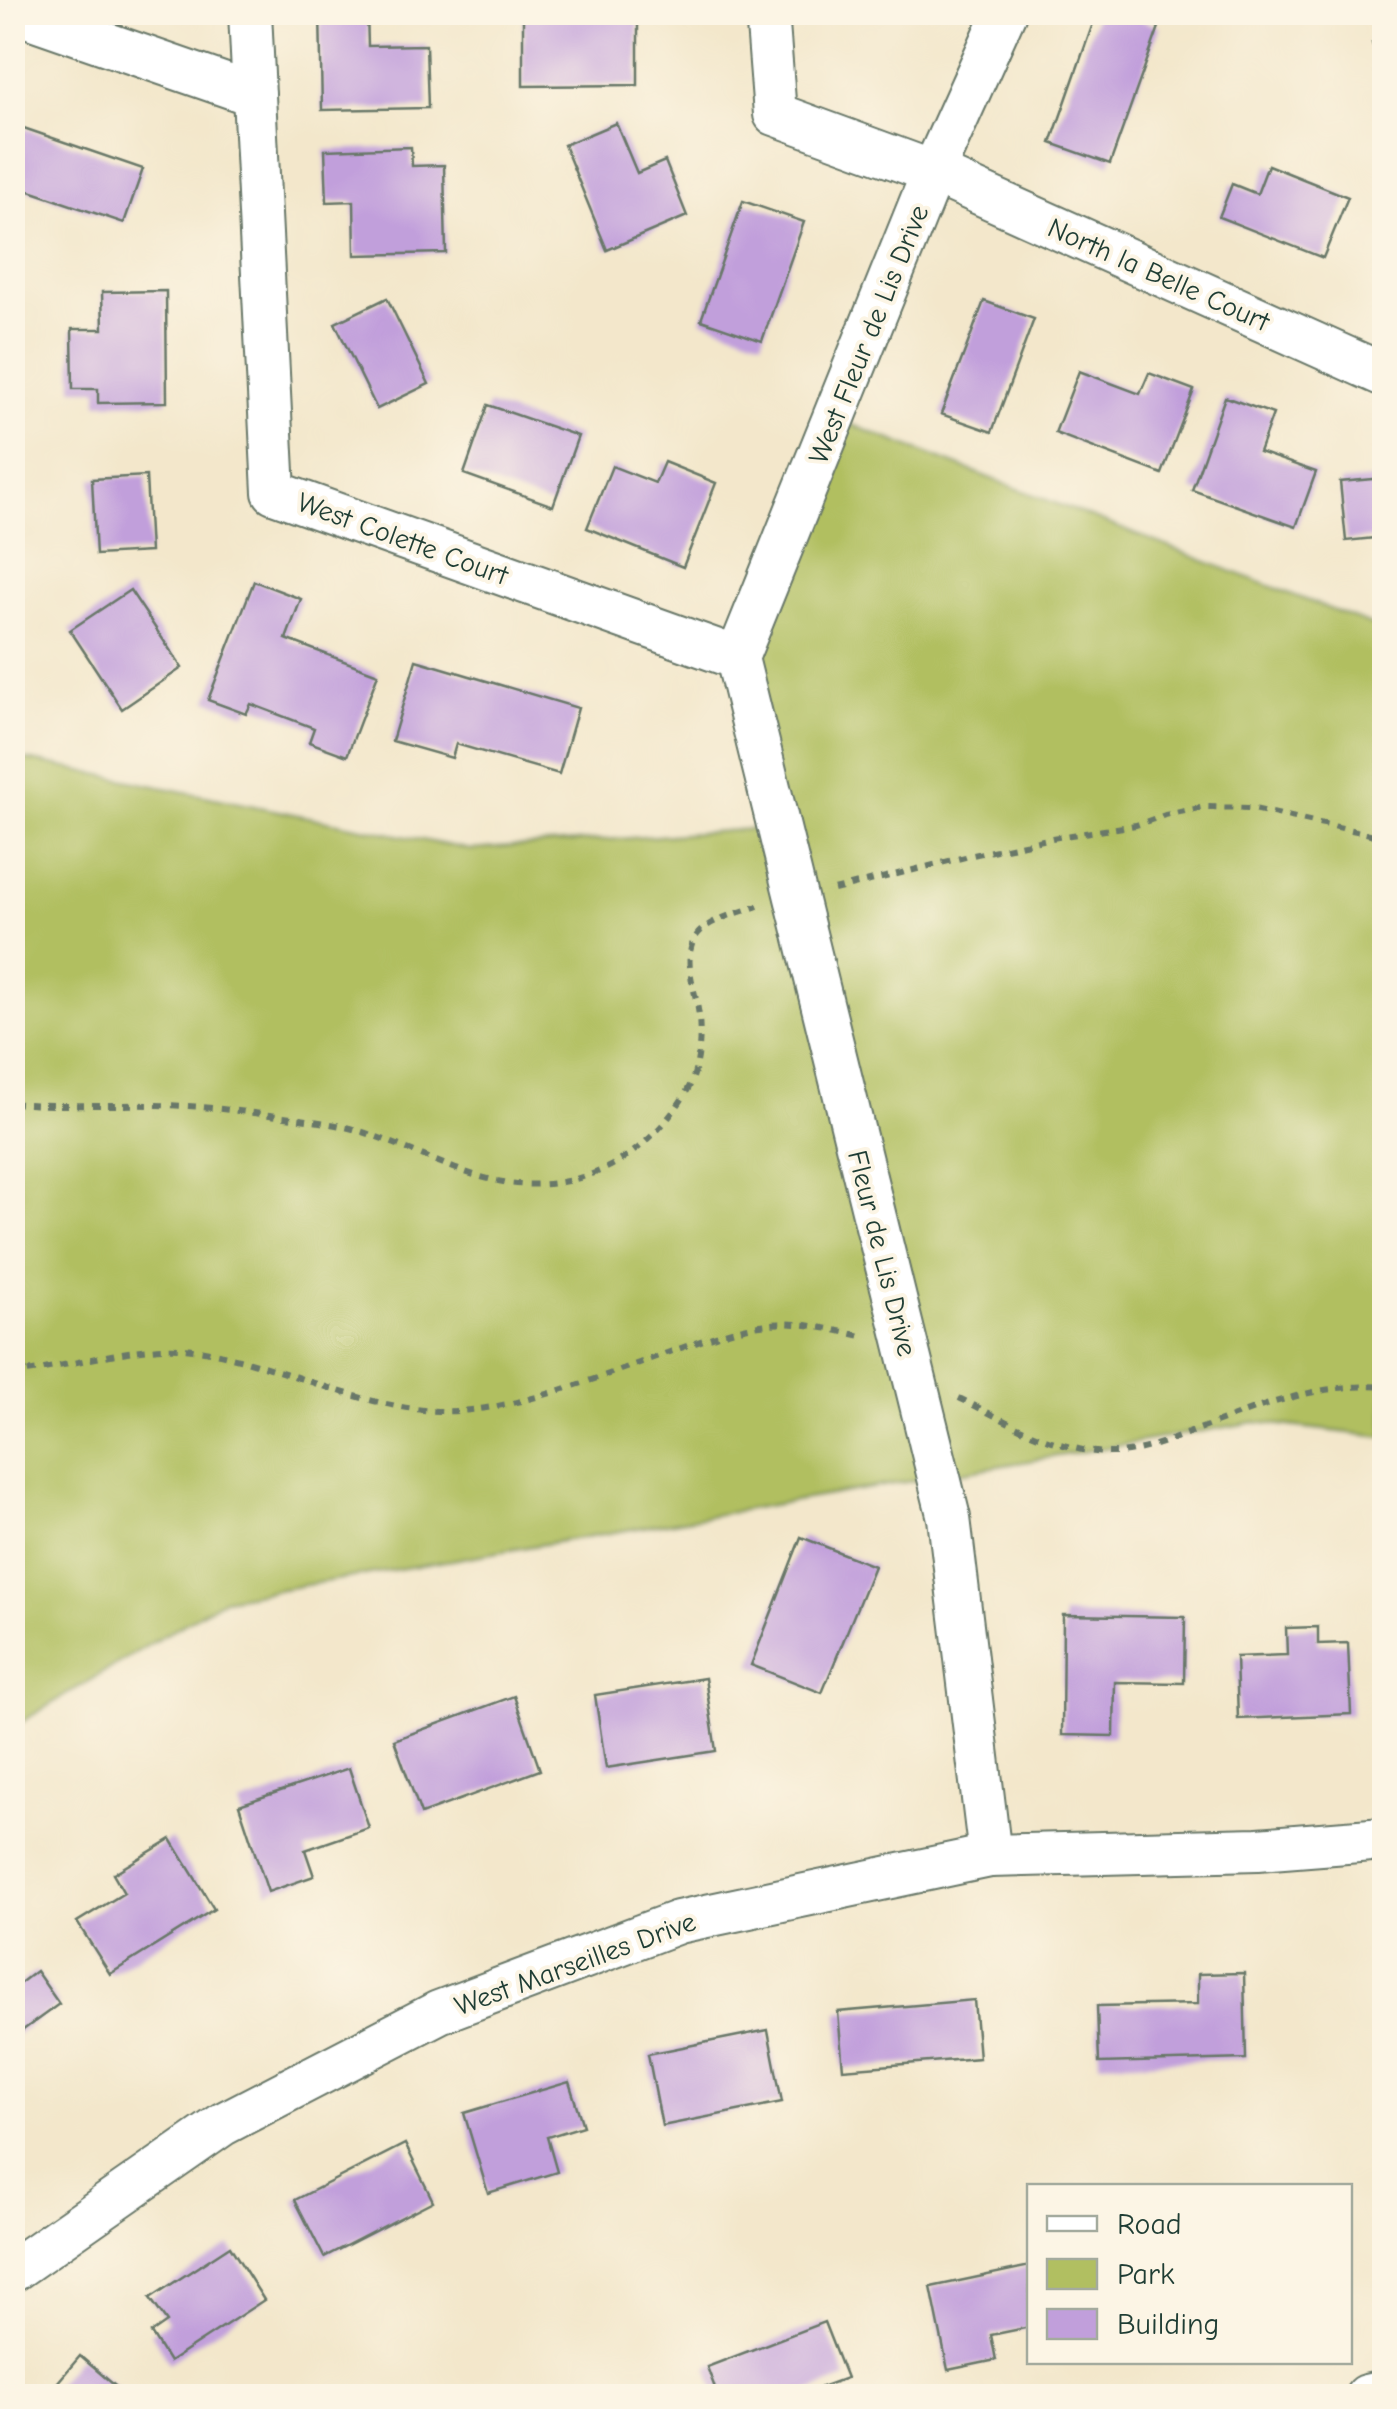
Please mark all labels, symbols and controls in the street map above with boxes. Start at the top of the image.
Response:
street label: West Fleur de Lis Drive [802,200,936,468]
street label: North la Belle Court [1043,212,1275,339]
street label: West Colette Court [293,486,513,592]
street label: Fleur de Lis Drive [841,1147,923,1359]
street label: West Marseilles Drive [451,1905,700,2022]
legend [1027,2184,1352,2364]
text: Road [1117,2207,1182,2242]
text: Park [1117,2257,1175,2292]
text: Building [1117,2307,1220,2342]

